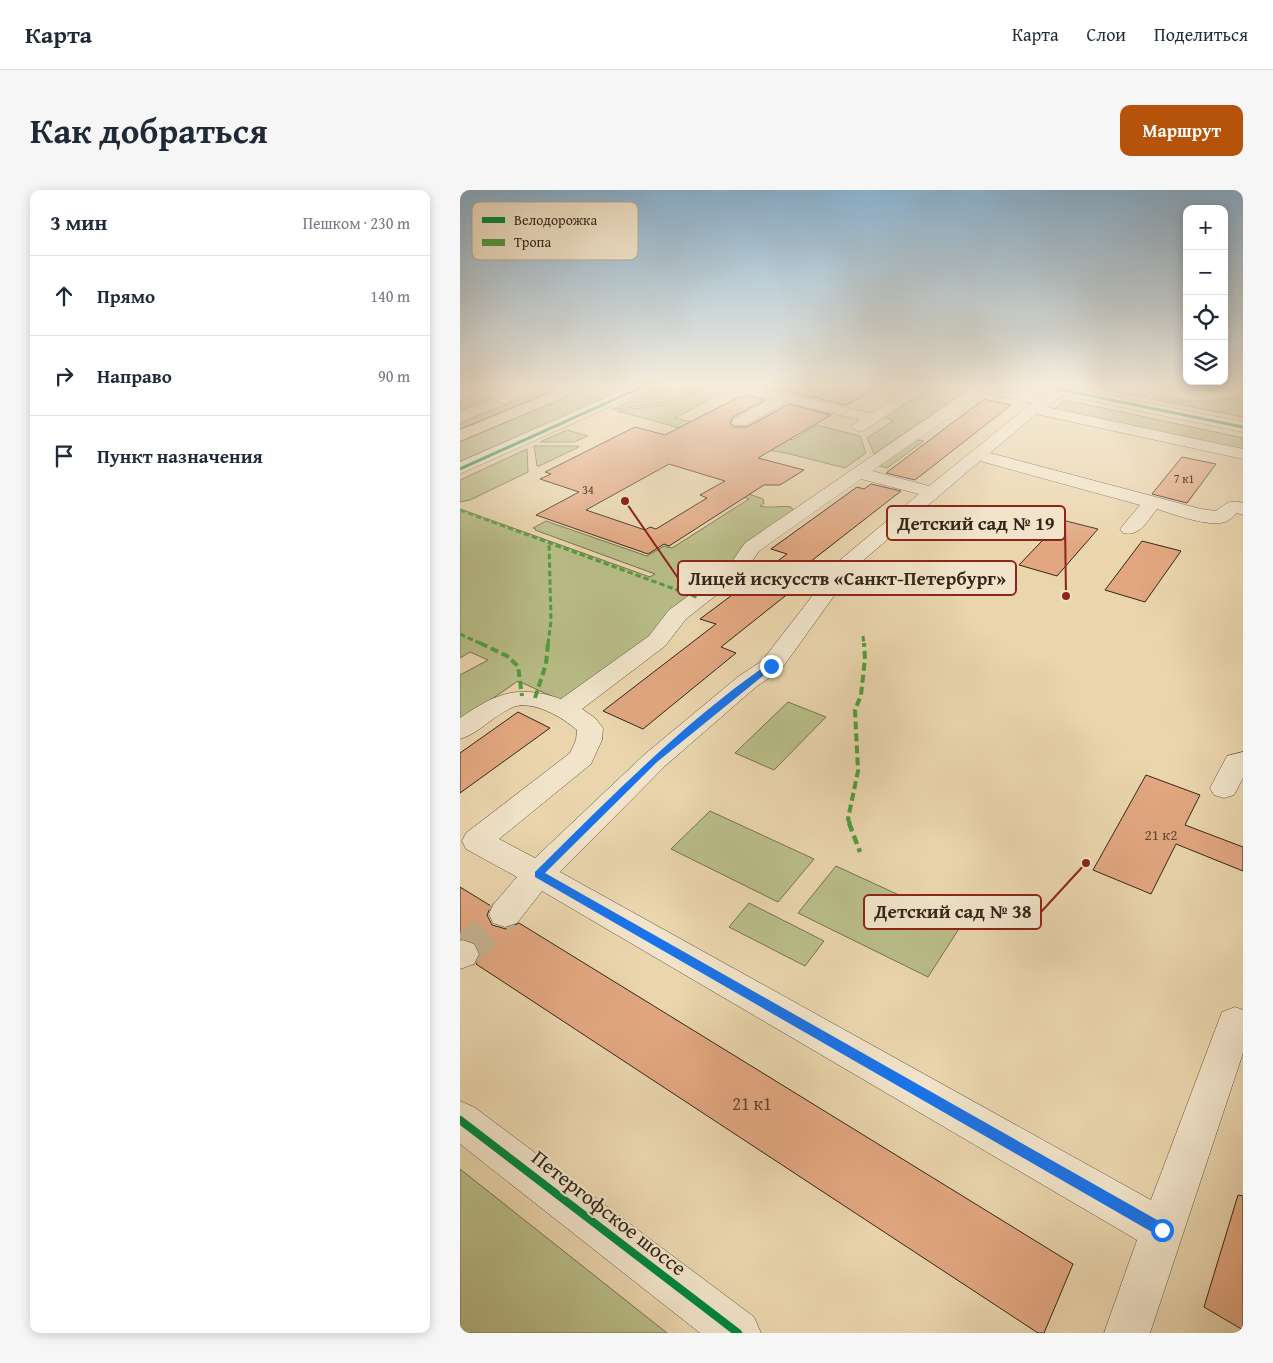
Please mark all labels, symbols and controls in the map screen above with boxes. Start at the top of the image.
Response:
text: Карта [25,17,92,52]
text: Карта [1012,21,1059,48]
text: Слои [1087,21,1126,48]
text: Поделиться [1154,21,1248,48]
text: Как добраться [30,105,268,156]
button: Маршрут [1120,105,1243,156]
legend [472,202,638,260]
map controls [1183,205,1228,385]
button: + [1183,205,1228,250]
text: 3 мин [50,207,107,238]
text: Велодорожка [514,210,597,230]
text: Пешком · 230 m [303,211,410,235]
text: Тропа [514,232,551,252]
button: − [1183,250,1228,295]
icon: ahead [50,282,78,310]
text: Прямо [97,282,155,310]
text: 140 m [370,284,410,308]
button: locate [1183,295,1228,340]
button: layers [1183,340,1228,385]
icon: right [50,362,78,390]
text: Направо [97,362,172,390]
text: 90 m [378,364,410,388]
icon: arrive [50,442,78,470]
text: Пункт назначения [97,442,263,470]
house number: 7 к1 [1174,470,1194,487]
house number: 34 [582,481,594,498]
callout: Детский сад № 19 [887,506,1065,540]
text: Детский сад № 19 [896,509,1055,537]
callout: Лицей искусств «Санкт-Петербург» [678,561,1016,595]
text: Лицей искусств «Санкт-Петербург» [688,564,1006,592]
route end [760,655,783,678]
house number: 21 к2 [1145,824,1177,845]
callout: Детский сад № 38 [864,895,1041,929]
text: Детский сад № 38 [873,897,1032,925]
house number: 21 к1 [732,1090,772,1117]
street label: Петергофское шоссе [525,1142,693,1283]
route start [1151,1219,1174,1242]

